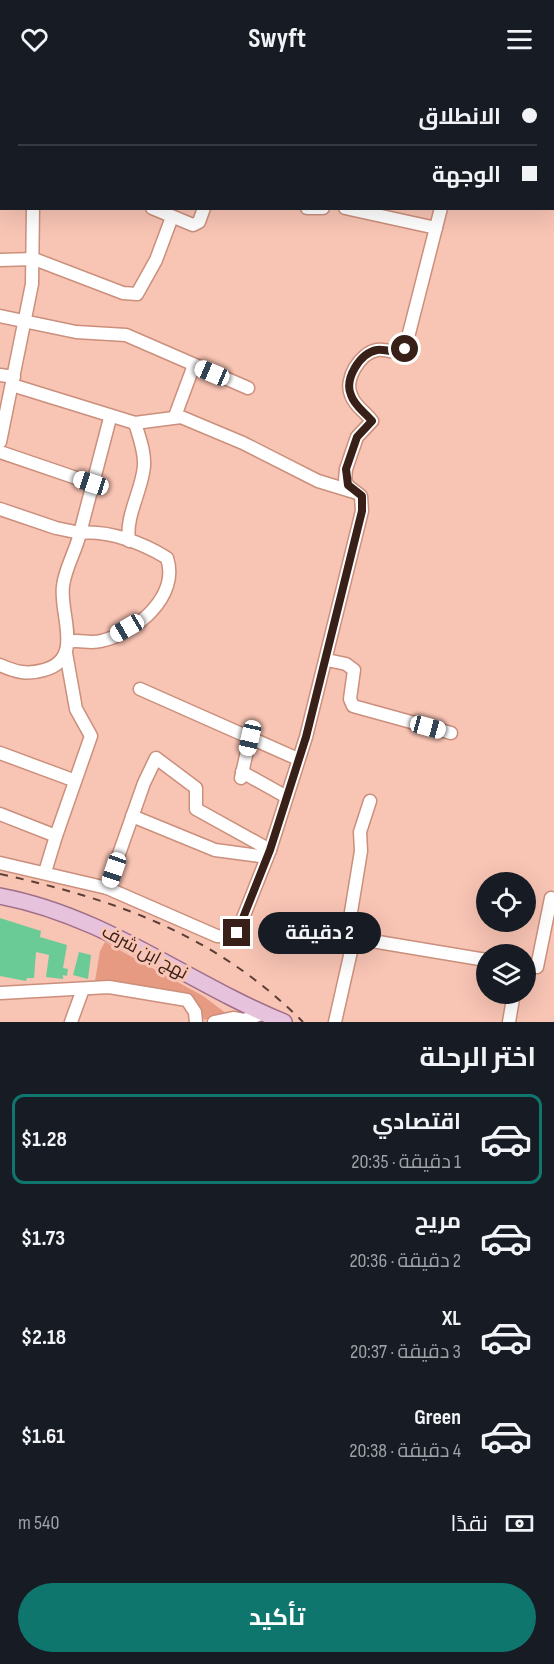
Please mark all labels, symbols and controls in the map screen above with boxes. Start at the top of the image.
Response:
icon: heart [18,23,51,56]
text: Swyft [248,23,306,55]
icon: menu [503,23,536,56]
text: الانطلاق [418,104,501,131]
text: الوجهة [432,162,501,189]
route start [391,335,418,362]
car [192,358,232,388]
car [71,469,111,497]
car [107,611,147,645]
car [408,714,448,740]
car [237,718,263,758]
car [100,850,128,890]
map controls [476,872,536,1004]
button: locate [476,872,536,932]
callout: 2 دقيقة [258,912,381,954]
route end [223,919,250,946]
street label: نهج ابن شرف [98,921,191,985]
text: 2 دقيقة [285,921,354,945]
button: layers [476,944,536,1004]
text: اختر الرحلة [420,1042,536,1074]
text: اقتصادي [372,1109,461,1136]
icon: car [479,1112,533,1166]
text: $1.28 [21,1126,67,1153]
text: 1 دقيقة · 20:35 [351,1150,461,1174]
text: مريح [415,1208,461,1235]
icon: car [479,1211,533,1265]
text: $1.73 [21,1225,65,1252]
text: 2 دقيقة · 20:36 [349,1249,461,1273]
text: XL [442,1305,461,1332]
icon: car [479,1310,533,1364]
text: $2.18 [21,1324,66,1351]
text: 3 دقيقة · 20:37 [350,1340,461,1364]
text: Green [414,1404,461,1431]
icon: car [479,1409,533,1463]
text: $1.61 [21,1423,65,1450]
text: 4 دقيقة · 20:38 [349,1439,461,1463]
icon: cash [503,1507,536,1540]
text: 540 m [18,1511,59,1535]
text: نقدًا [450,1511,488,1538]
button: تأكيد [18,1583,536,1652]

